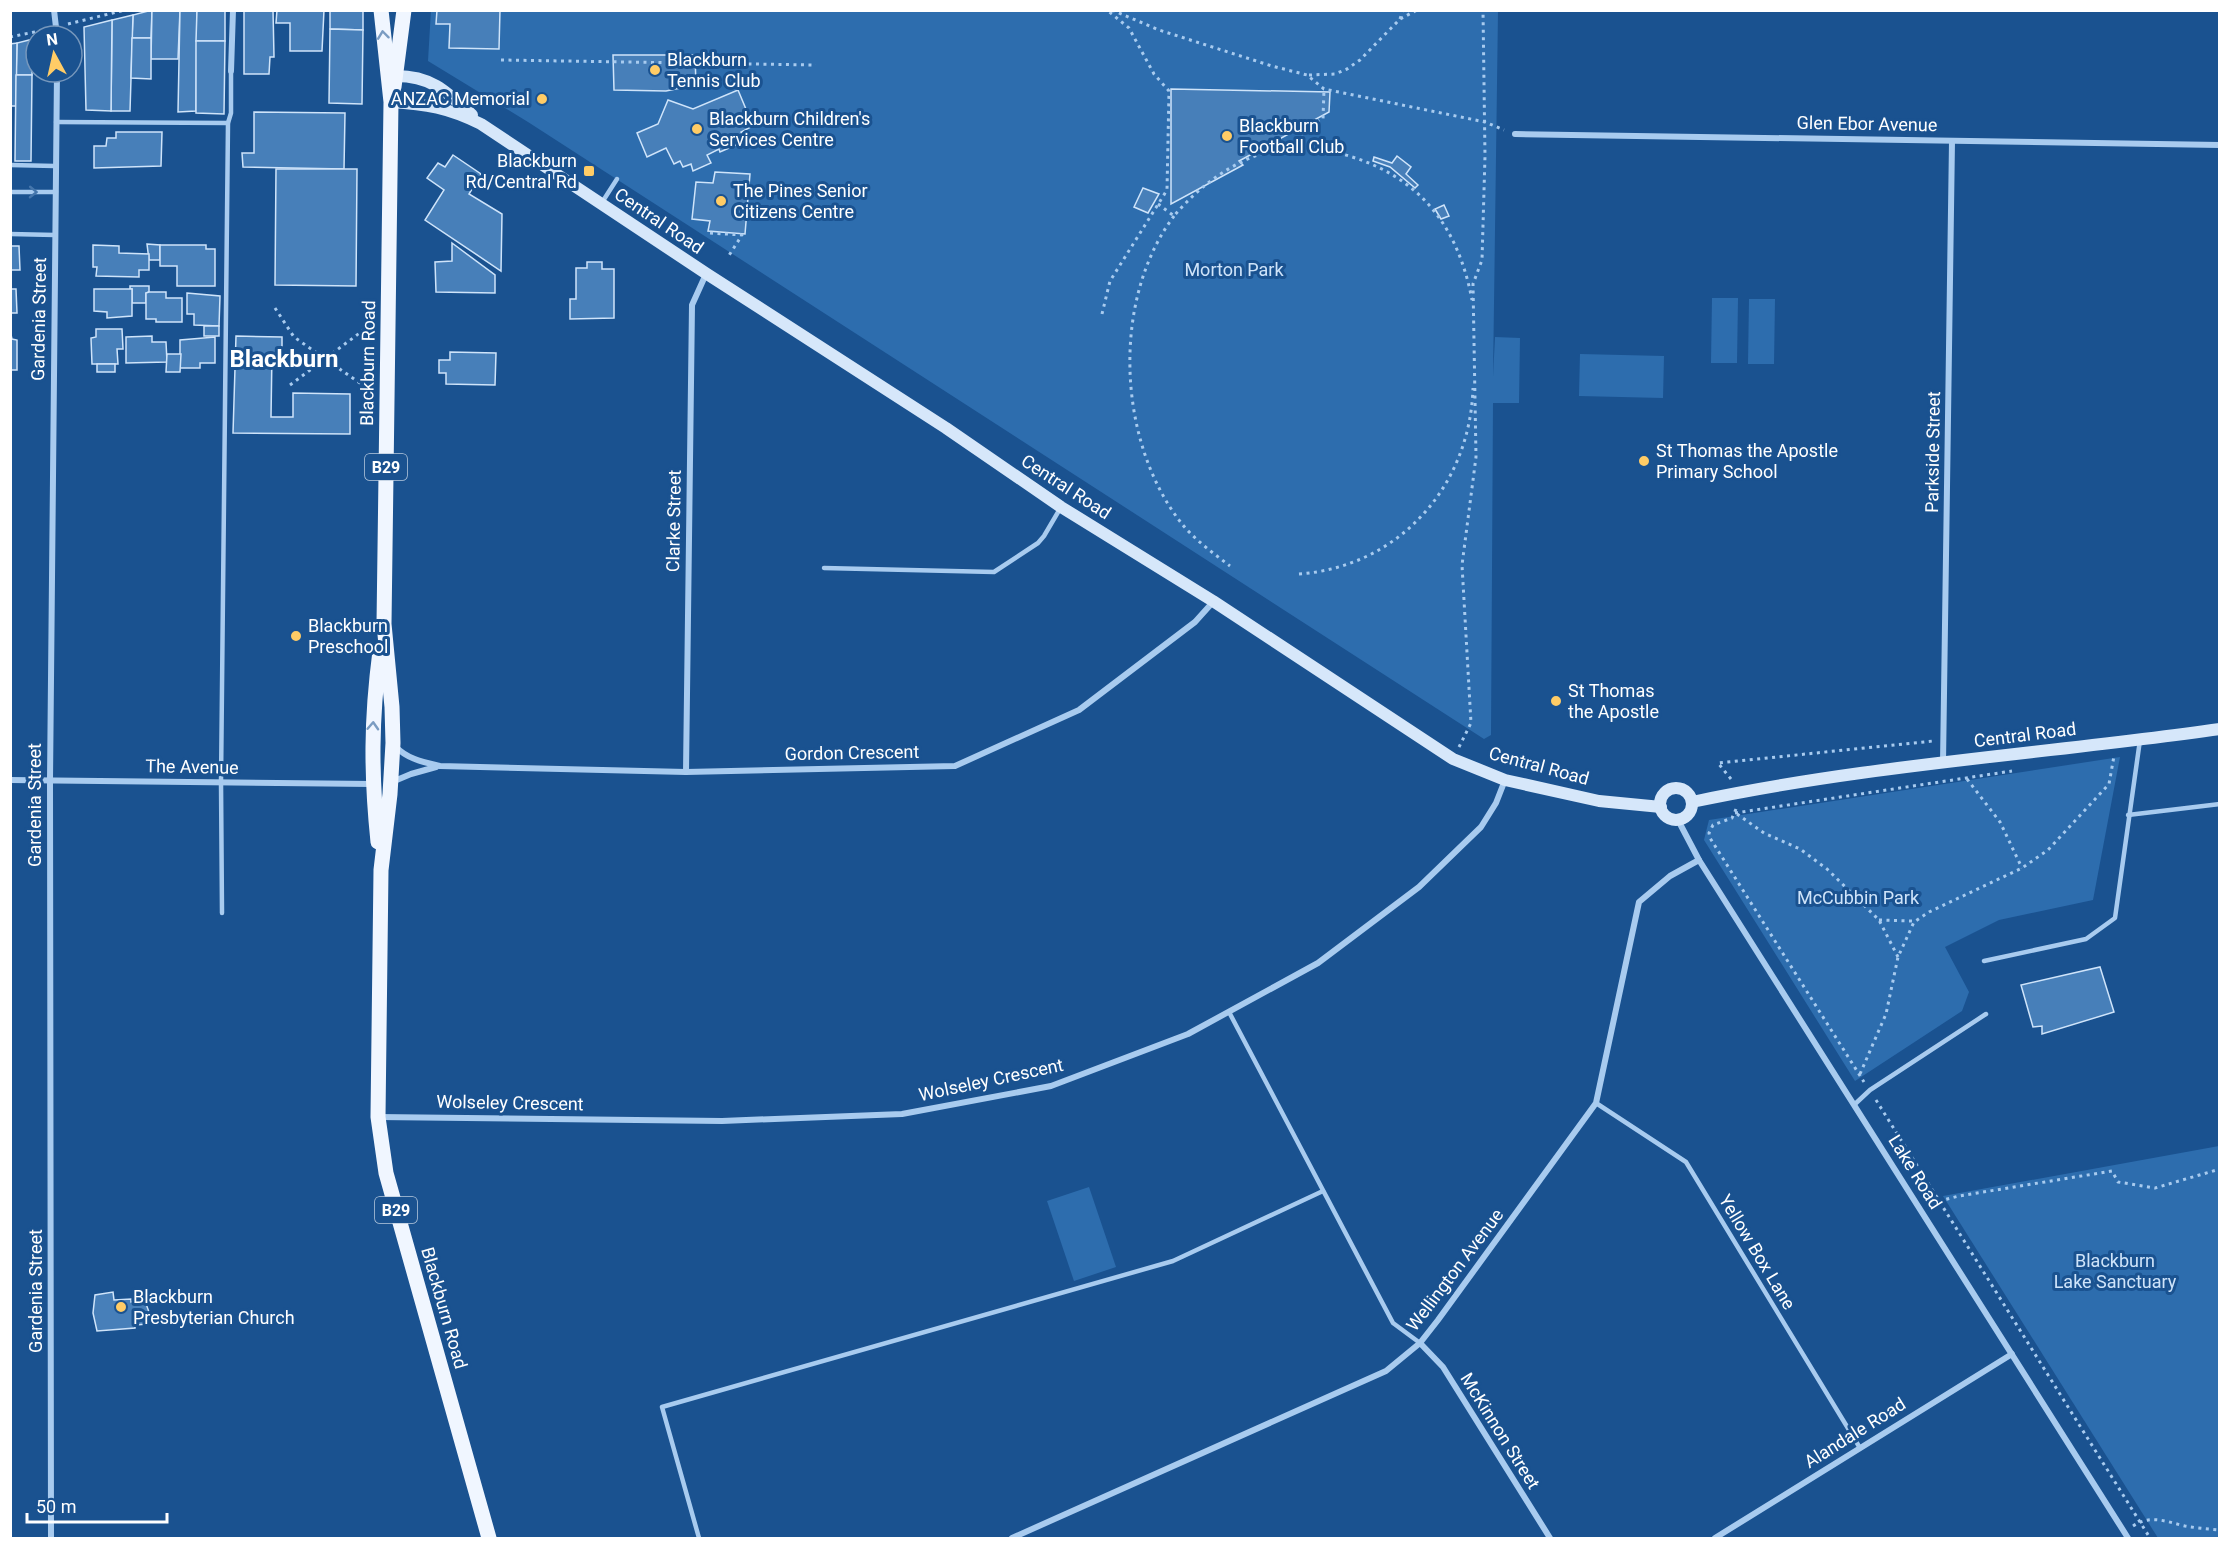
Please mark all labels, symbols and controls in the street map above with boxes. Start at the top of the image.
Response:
north arrow [24,24,84,84]
text: N [45,29,59,50]
one-way arrow [377,31,389,40]
place label: Blackburn Tennis Club [667,49,761,91]
marker: Blackburn Tennis Club [648,63,662,77]
place label: ANZAC Memorial [391,88,530,109]
marker: ANZAC Memorial [535,92,549,106]
place label: Blackburn Children's Services Centre [709,108,870,150]
street label: Glen Ebor Avenue [1797,112,1937,135]
place label: Blackburn Football Club [1239,115,1344,157]
marker: Blackburn Children's Services Centre [690,122,704,136]
marker: Blackburn Football Club [1220,129,1234,143]
place label: Blackburn Rd/Central Rd [466,150,577,192]
marker: Blackburn Rd/Central Rd [582,164,596,178]
place label: The Pines Senior Citizens Centre [733,180,868,222]
street label: Central Road [611,183,708,258]
one-way arrow [29,186,38,198]
marker: The Pines Senior Citizens Centre [714,194,728,208]
street label: Gardenia Street [27,257,50,381]
park label: Morton Park [1184,259,1284,280]
street label: Blackburn Road [356,300,379,426]
district label: Blackburn [229,345,339,373]
street label: Parkside Street [1921,391,1944,513]
place label: St Thomas the Apostle Primary School [1656,440,1838,482]
street label: Central Road [1017,450,1115,523]
road number: B29 [365,454,407,480]
marker: St Thomas the Apostle Primary School [1637,454,1651,468]
street label: Clarke Street [662,469,685,572]
place label: Blackburn Preschool [308,615,388,657]
marker: Blackburn Preschool [289,629,303,643]
place label: St Thomas the Apostle [1568,680,1659,722]
marker: St Thomas the Apostle [1549,694,1563,708]
street label: Central Road [1973,718,2077,751]
one-way arrow [366,721,379,730]
street label: Gordon Crescent [785,741,920,764]
street label: Central Road [1487,742,1591,789]
street label: Gardenia Street [24,743,45,867]
street label: The Avenue [145,755,239,778]
park label: McCubbin Park [1797,887,1920,908]
street label: Wolseley Crescent [917,1054,1065,1105]
street label: Wolseley Crescent [436,1091,584,1114]
street label: Lake Road [1884,1131,1947,1213]
street label: Yellow Box Lane [1715,1190,1800,1313]
road number: B29 [375,1197,417,1223]
street label: Wellington Avenue [1402,1204,1507,1335]
street label: Gardenia Street [25,1229,46,1353]
street label: Blackburn Road [417,1245,472,1371]
park label: Blackburn Lake Sanctuary [2054,1250,2177,1292]
place label: Blackburn Presbyterian Church [133,1286,295,1328]
marker: Blackburn Presbyterian Church [114,1300,128,1314]
street label: McKinnon Street [1456,1369,1545,1493]
street label: Alandale Road [1800,1393,1909,1472]
scale bar [27,1486,166,1524]
text: 50 m [36,1496,76,1517]

